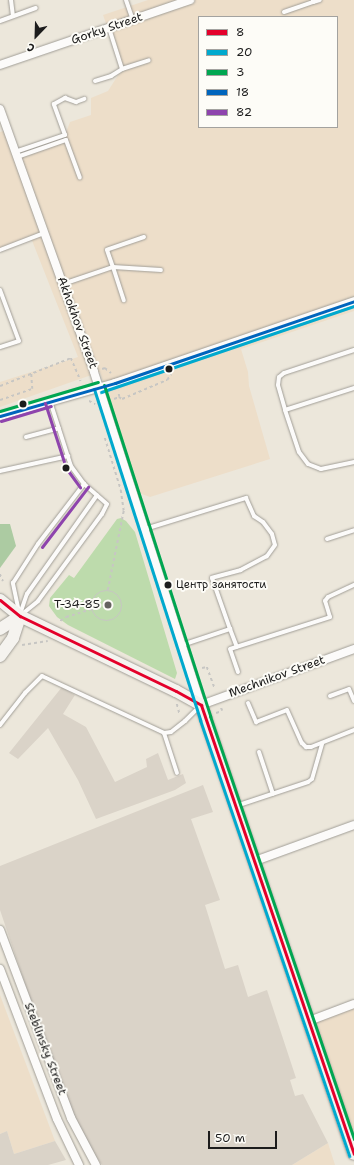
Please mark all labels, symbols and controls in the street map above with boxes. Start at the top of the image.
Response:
street label: Gorky Street [70,10,144,48]
north arrow [16,16,56,56]
legend [198,16,338,128]
text: 8 [236,24,244,40]
text: С [25,39,37,56]
text: 20 [236,44,252,60]
text: 3 [236,64,244,80]
text: 18 [236,84,249,100]
text: 82 [236,104,252,120]
street label: Akhokhov Street [54,275,100,371]
unlabelled marker [164,364,174,374]
unlabelled marker [18,399,28,409]
unlabelled marker [61,463,71,473]
place label: Центр занятости [176,578,266,592]
marker: Центр занятости [163,580,173,590]
place label: Т-34-85 [54,598,100,612]
marker: Т-34-85 [103,600,113,610]
street label: Mechnikov Street [227,653,327,701]
street label: Steblinsky Street [21,1001,69,1097]
scale bar [210,1123,279,1149]
text: 50 m [215,1130,245,1146]

